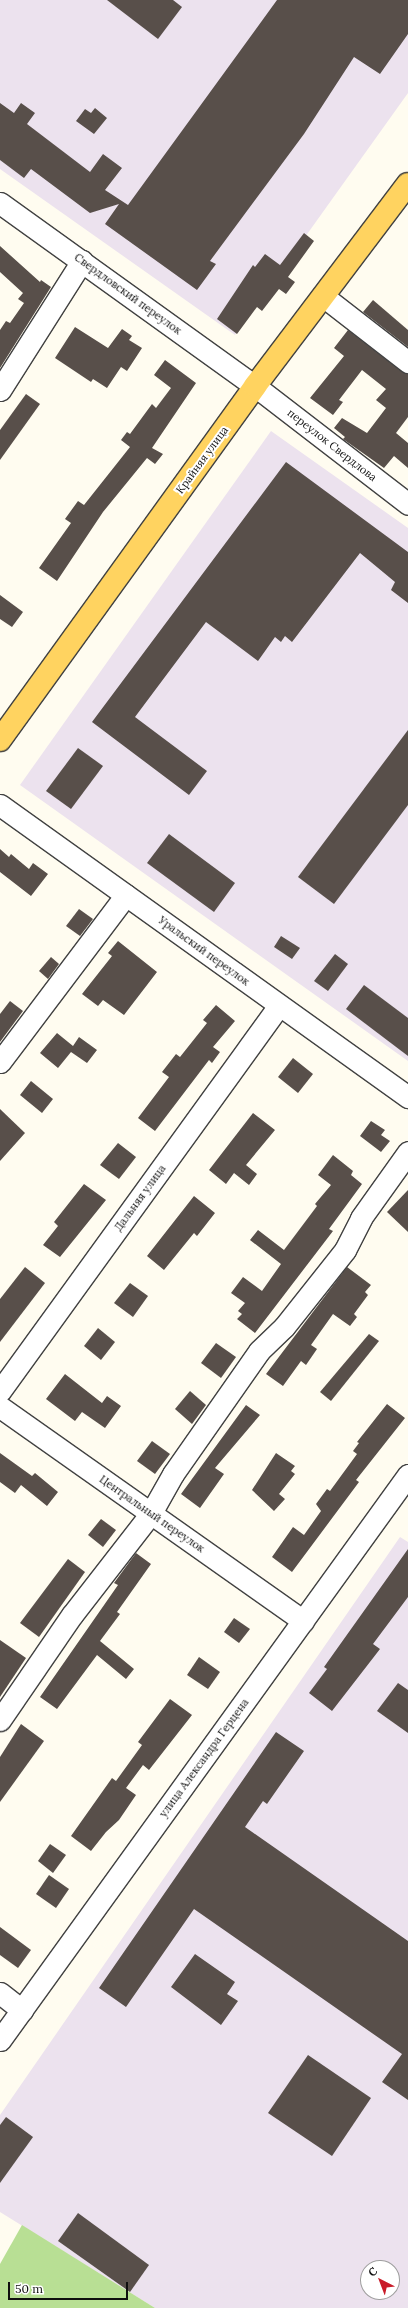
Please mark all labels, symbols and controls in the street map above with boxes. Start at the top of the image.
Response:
street label: Свердловский переулок [72,251,184,337]
street label: переулок Свердлова [285,406,379,484]
street label: Крайняя улица [173,424,231,496]
street label: Уральский переулок [156,914,252,988]
street label: Дальняя улица [112,1162,168,1234]
street label: Центральный переулок [97,1473,207,1555]
street label: улица Александра Герцена [156,1696,252,1820]
north arrow [360,2260,400,2300]
text: С [365,2264,380,2280]
scale bar [10,2274,130,2300]
text: 50 m [15,2281,43,2296]

